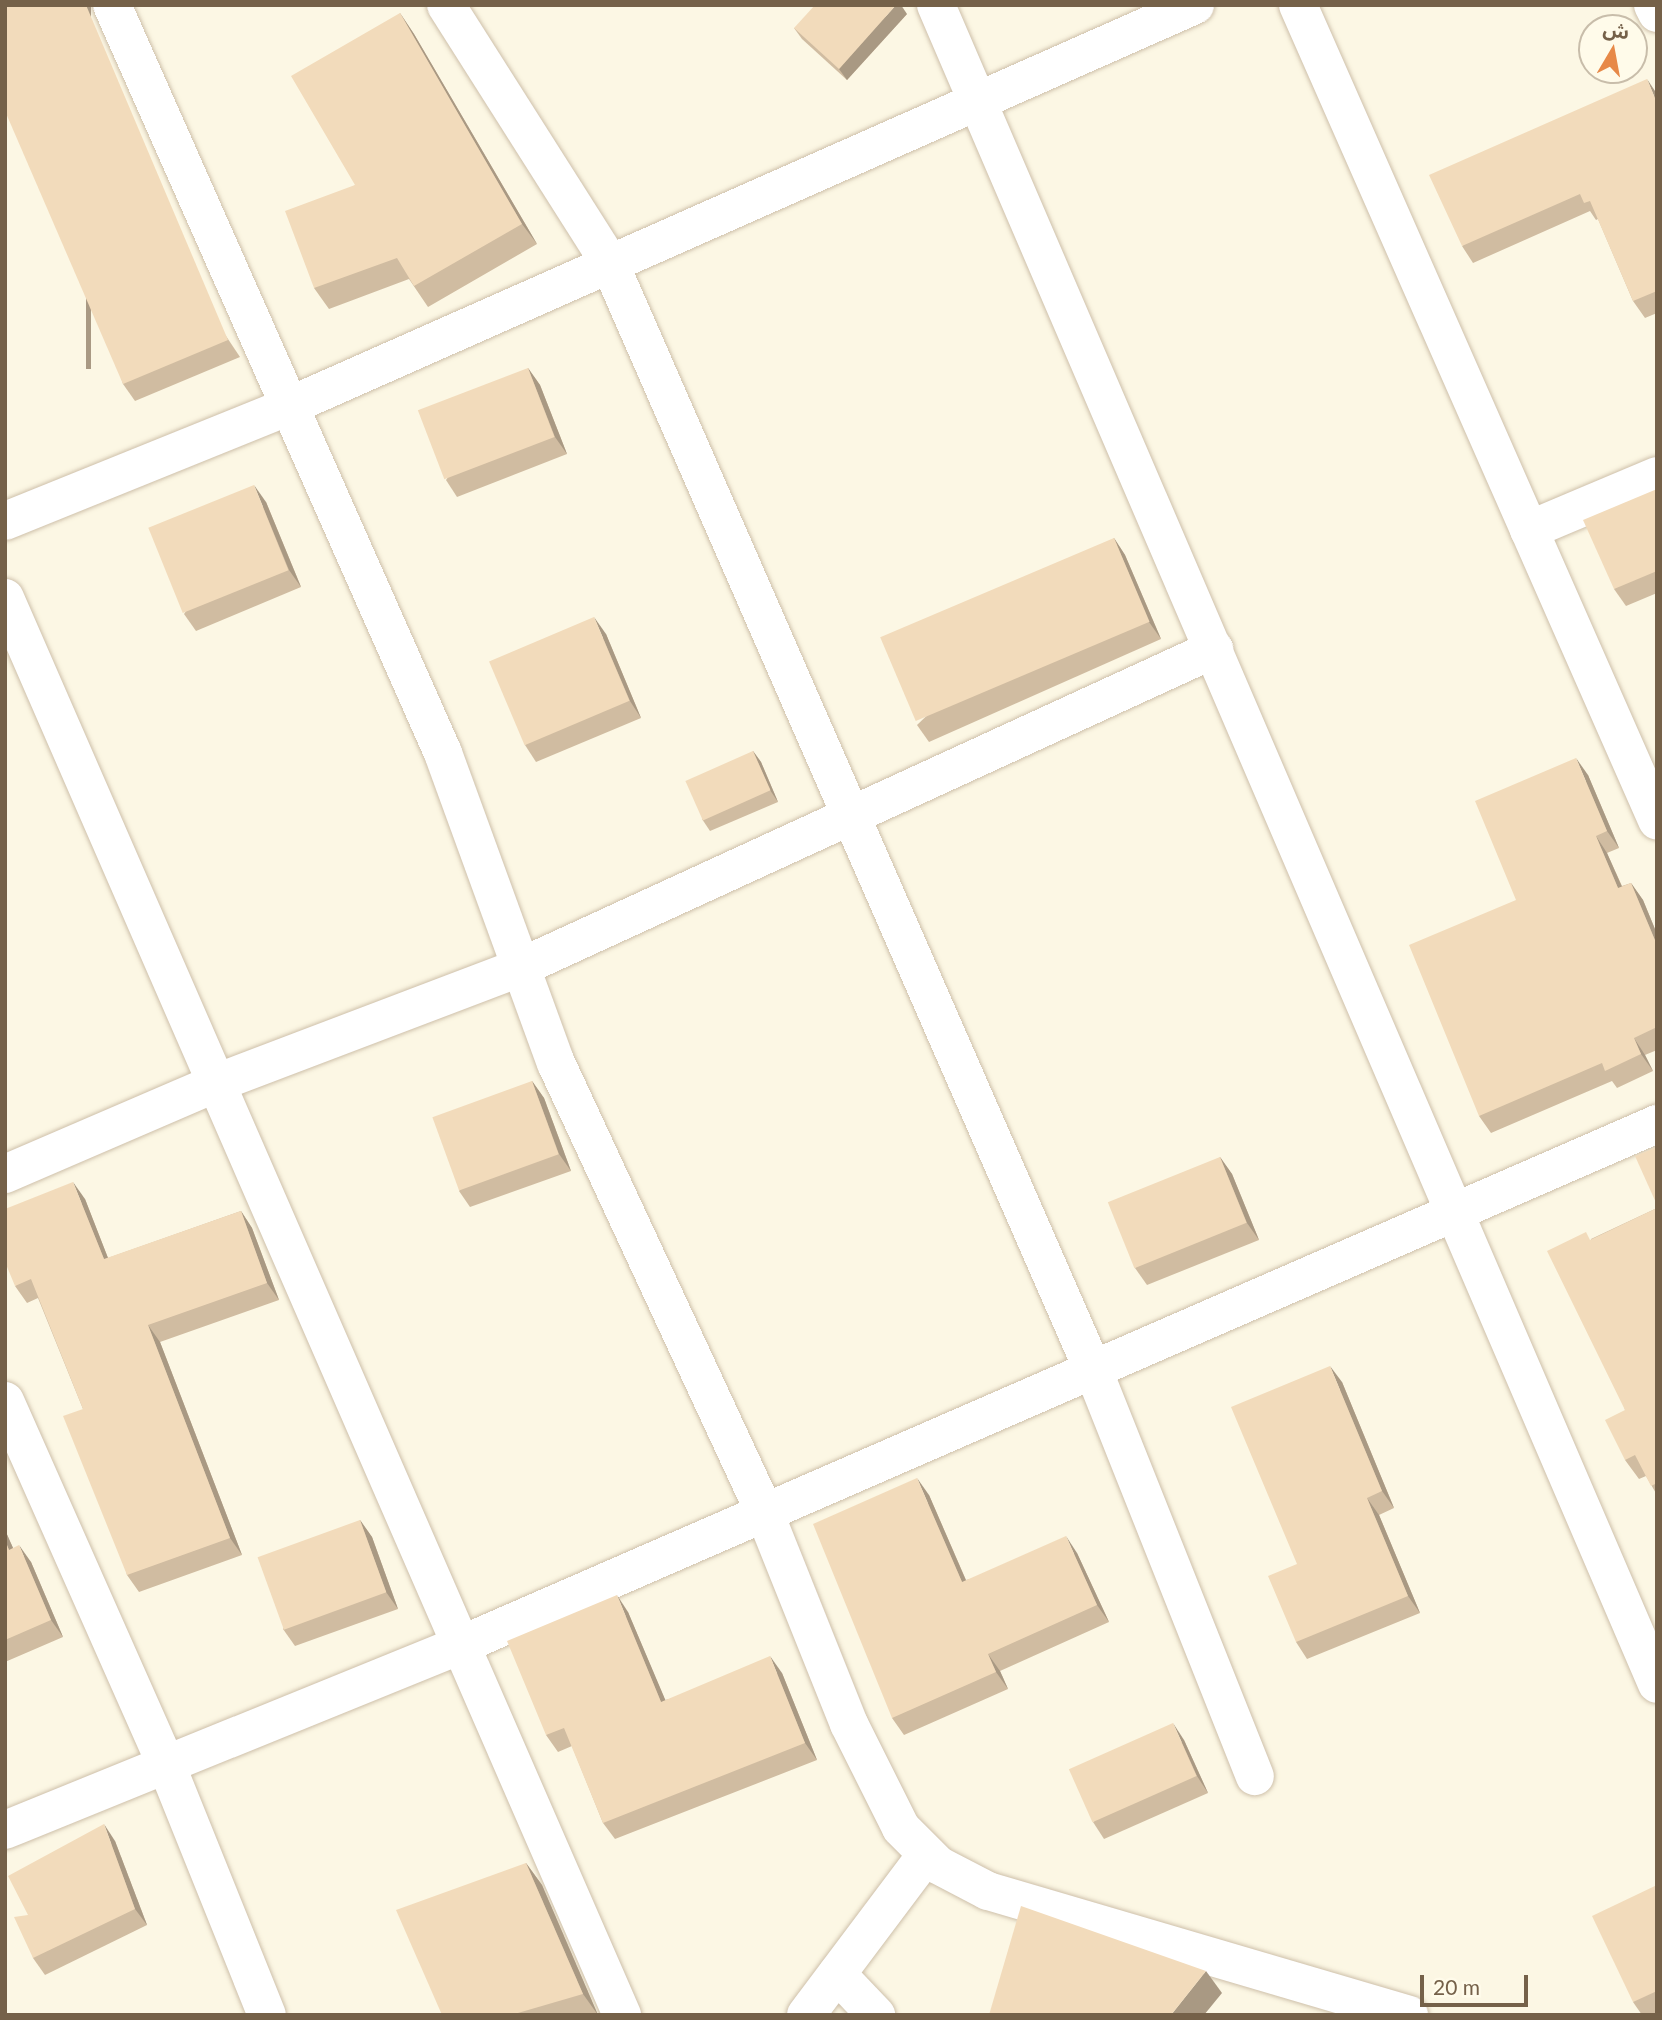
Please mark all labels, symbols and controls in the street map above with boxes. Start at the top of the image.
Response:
north arrow [1578,14,1648,84]
text: ش [1602,16,1631,43]
scale bar [1424,1960,1532,2004]
text: 20 m [1433,1974,1480,1999]

